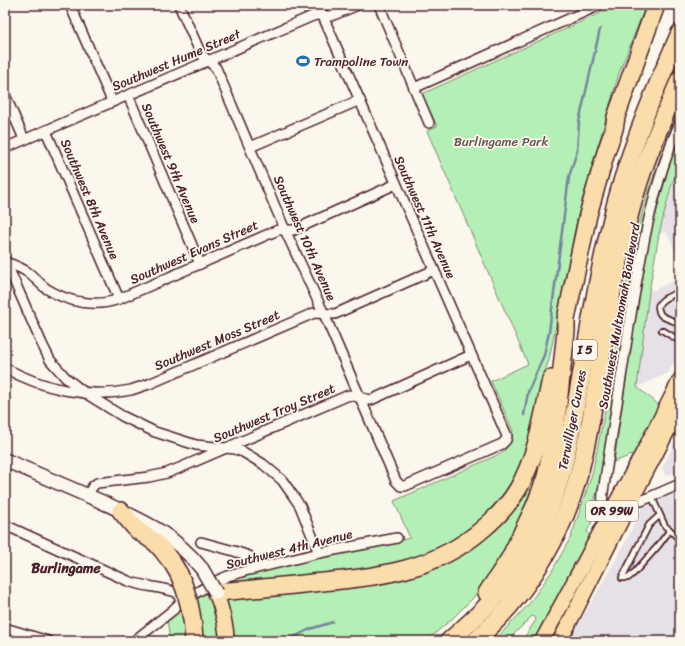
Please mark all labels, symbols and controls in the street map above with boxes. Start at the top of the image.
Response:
street label: Southwest Hume Street [108,22,245,98]
place label: Trampoline Town [314,50,408,73]
sports icon: Trampoline Town [295,53,311,69]
street label: Southwest 9th Avenue [135,99,207,227]
park label: Burlingame Park [454,130,548,153]
street label: Southwest 8th Avenue [54,135,126,263]
street label: Southwest 11th Avenue [388,152,462,282]
street label: Southwest 10th Avenue [267,172,343,304]
street label: Southwest Evans Street [126,213,262,291]
street label: Southwest Multnomah Boulevard [591,220,647,411]
street label: Southwest Moss Street [151,303,284,377]
road number: I 5 [573,340,597,360]
street label: Terwilliger Curves [551,367,593,472]
street label: Southwest Troy Street [209,377,339,449]
road number: OR 99W [586,501,638,521]
street label: Southwest 4th Avenue [223,522,355,576]
district label: Burlingame [31,556,102,581]

